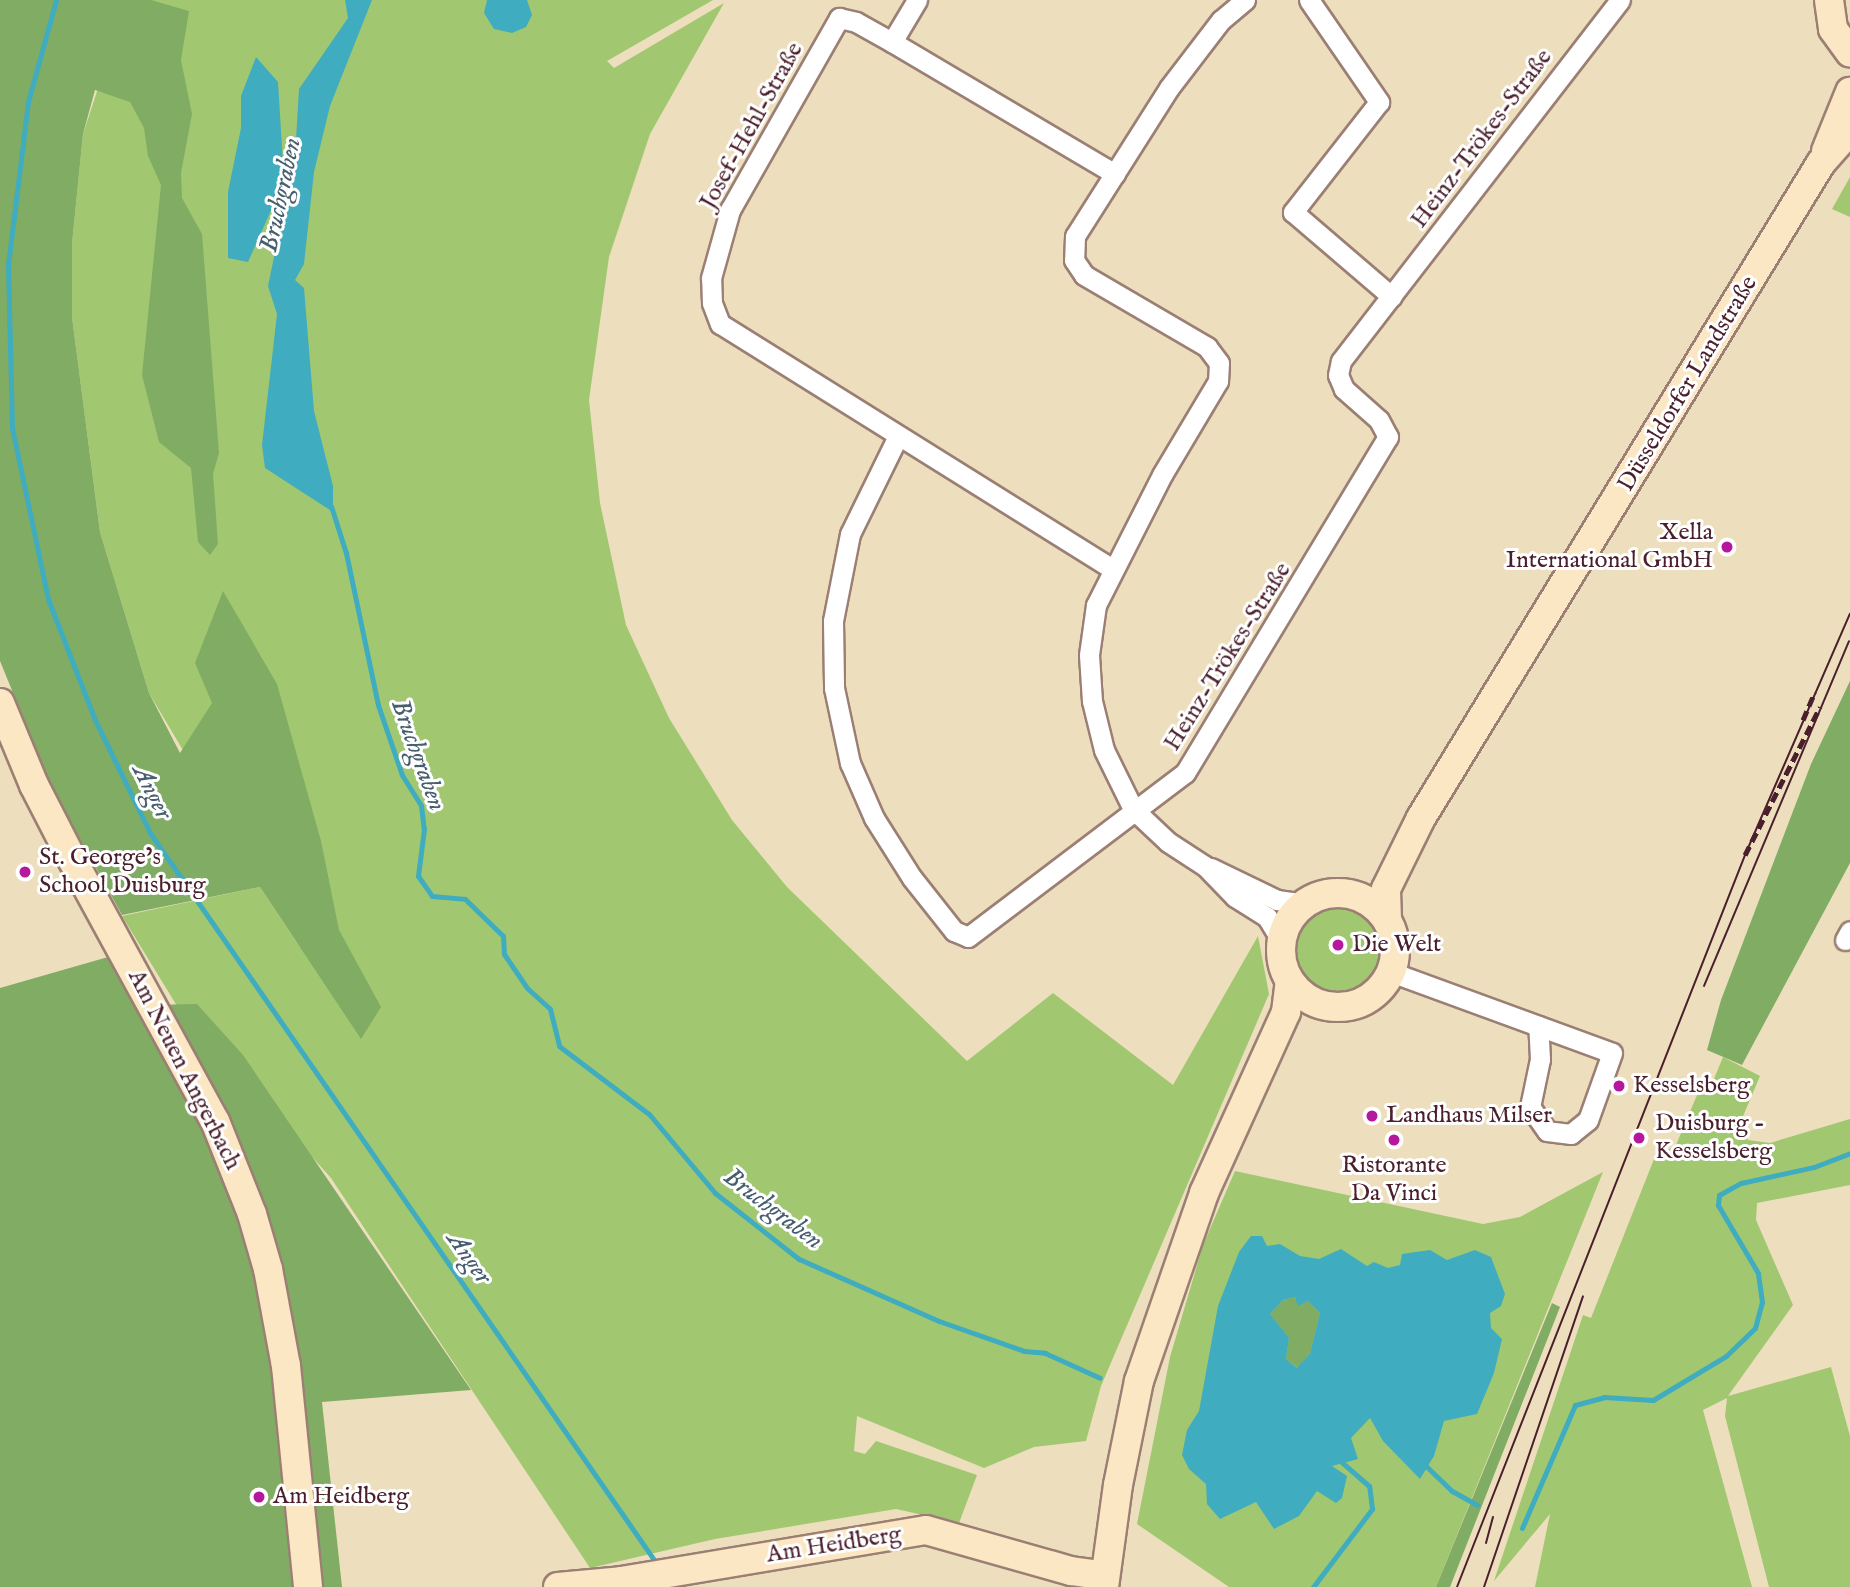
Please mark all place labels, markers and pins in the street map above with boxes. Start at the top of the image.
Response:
place label: Xella International GmbH [1506,519,1713,575]
marker: Xella International GmbH [1719,539,1735,555]
place label: St. George’s School Duisburg [39,844,205,900]
marker: St. George’s School Duisburg [17,864,33,880]
place label: Die Welt [1352,931,1441,959]
marker: Die Welt [1330,937,1346,953]
place label: Kesselsberg [1633,1072,1750,1100]
marker: Kesselsberg [1611,1078,1627,1094]
place label: Landhaus Milser [1386,1102,1552,1130]
marker: Landhaus Milser [1364,1108,1380,1124]
place label: Duisburg - Kesselsberg [1655,1110,1772,1166]
marker: Duisburg - Kesselsberg [1629,1128,1649,1148]
marker: Ristorante Da Vinci [1386,1132,1402,1148]
place label: Ristorante Da Vinci [1341,1152,1447,1208]
place label: Am Heidberg [273,1483,409,1511]
marker: Am Heidberg [251,1489,267,1505]

